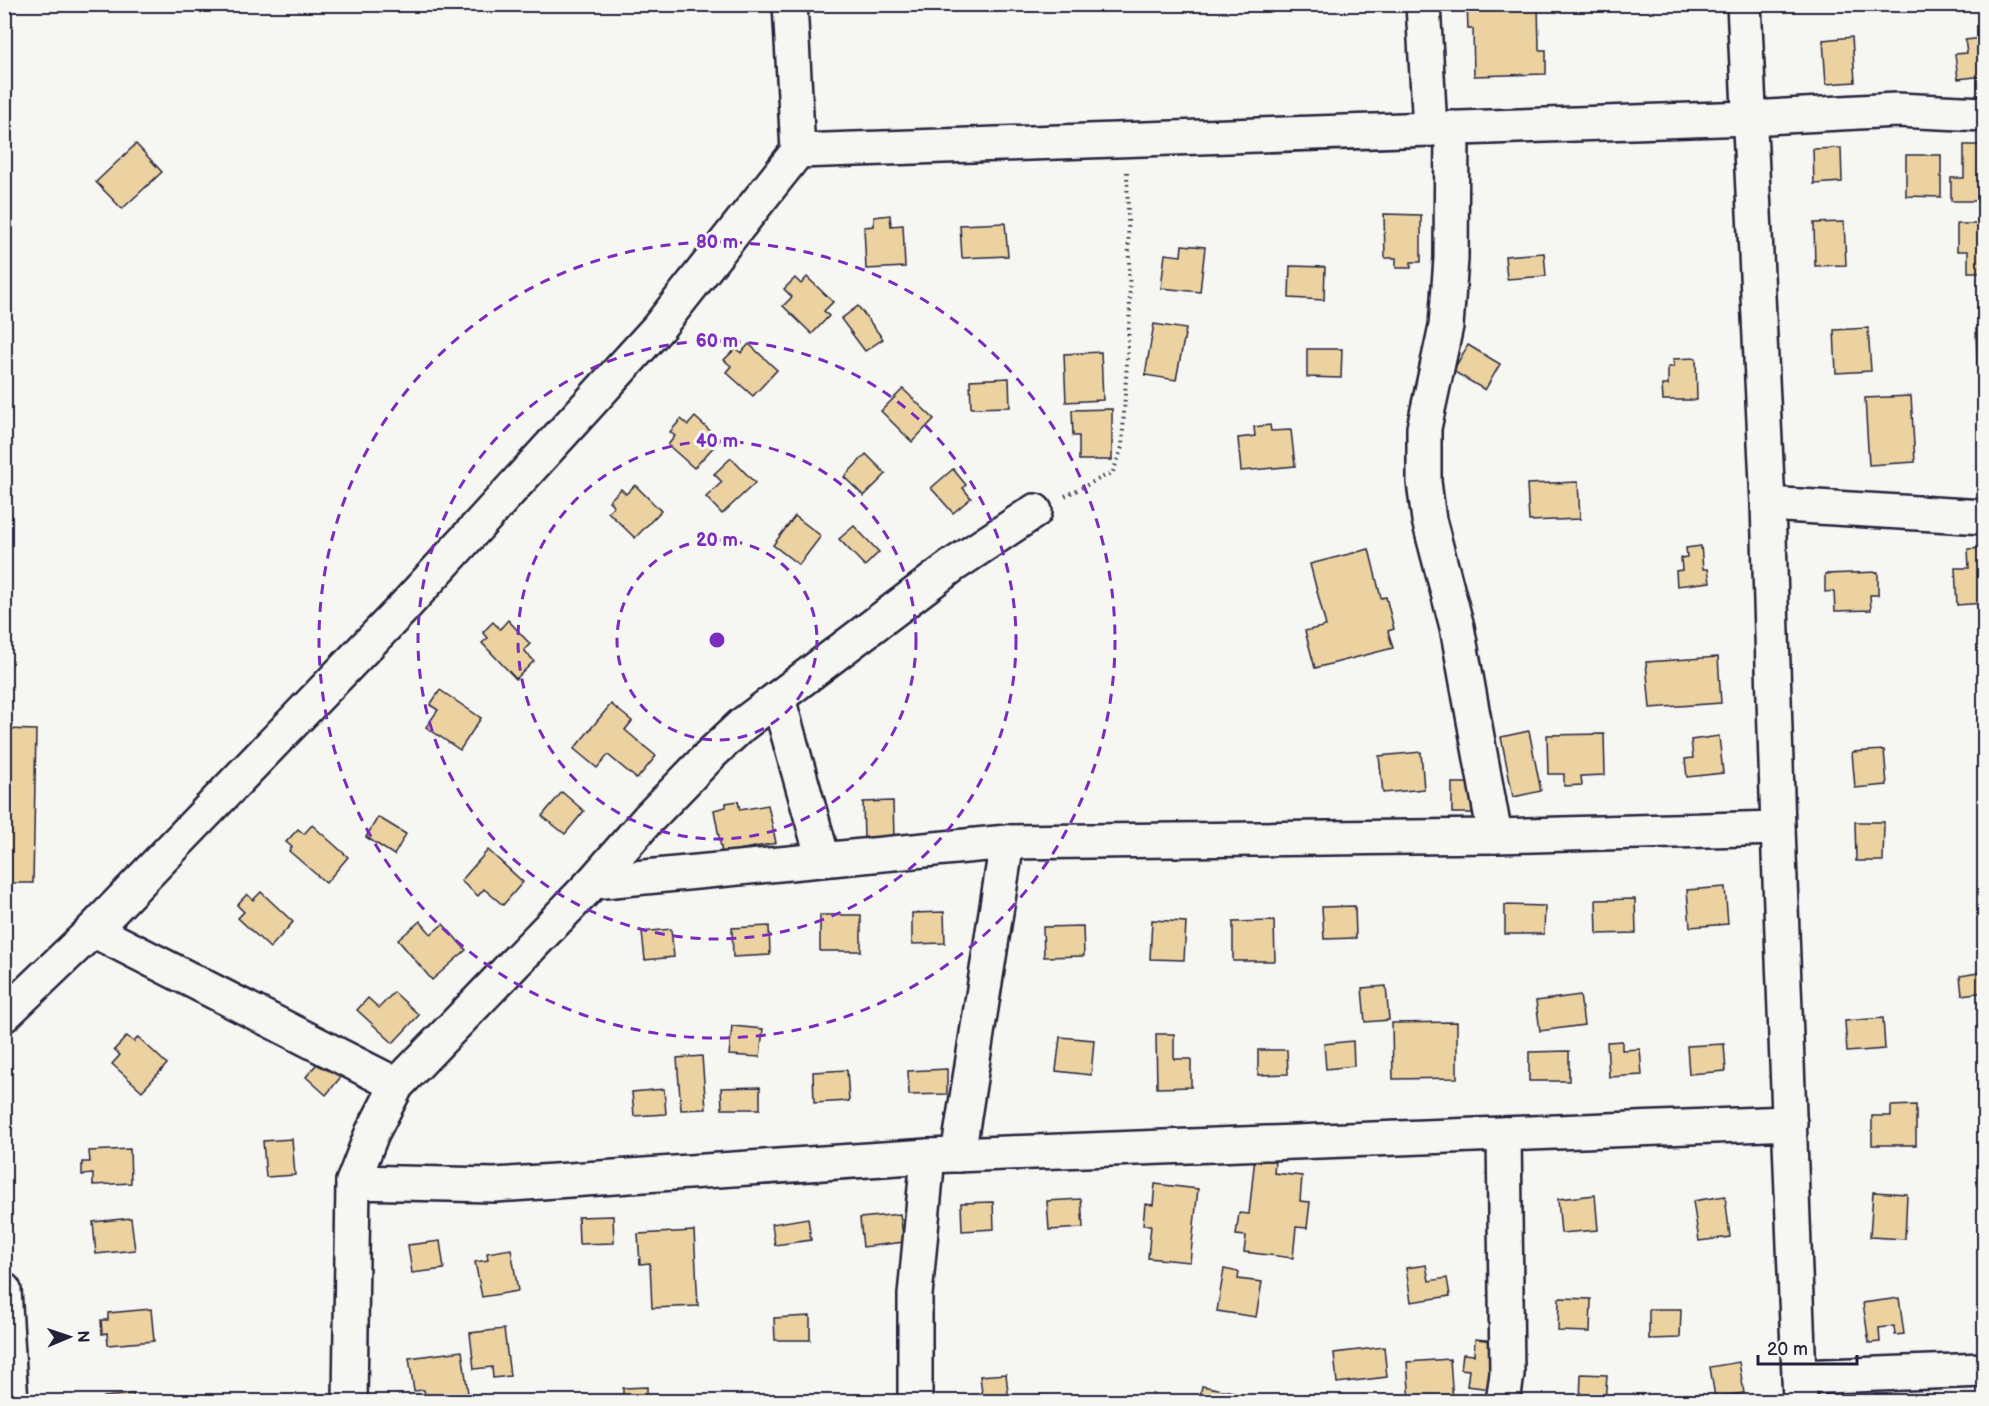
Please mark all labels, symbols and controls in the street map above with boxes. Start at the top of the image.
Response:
text: 80 m [696,232,738,253]
text: 60 m [696,331,738,352]
text: 40 m [696,431,738,452]
text: 20 m [696,530,738,551]
centre of rings [707,630,727,650]
north arrow [39,1307,99,1367]
scale bar [1758,1328,1857,1366]
text: N [73,1330,92,1343]
text: 20 m [1767,1339,1808,1360]

